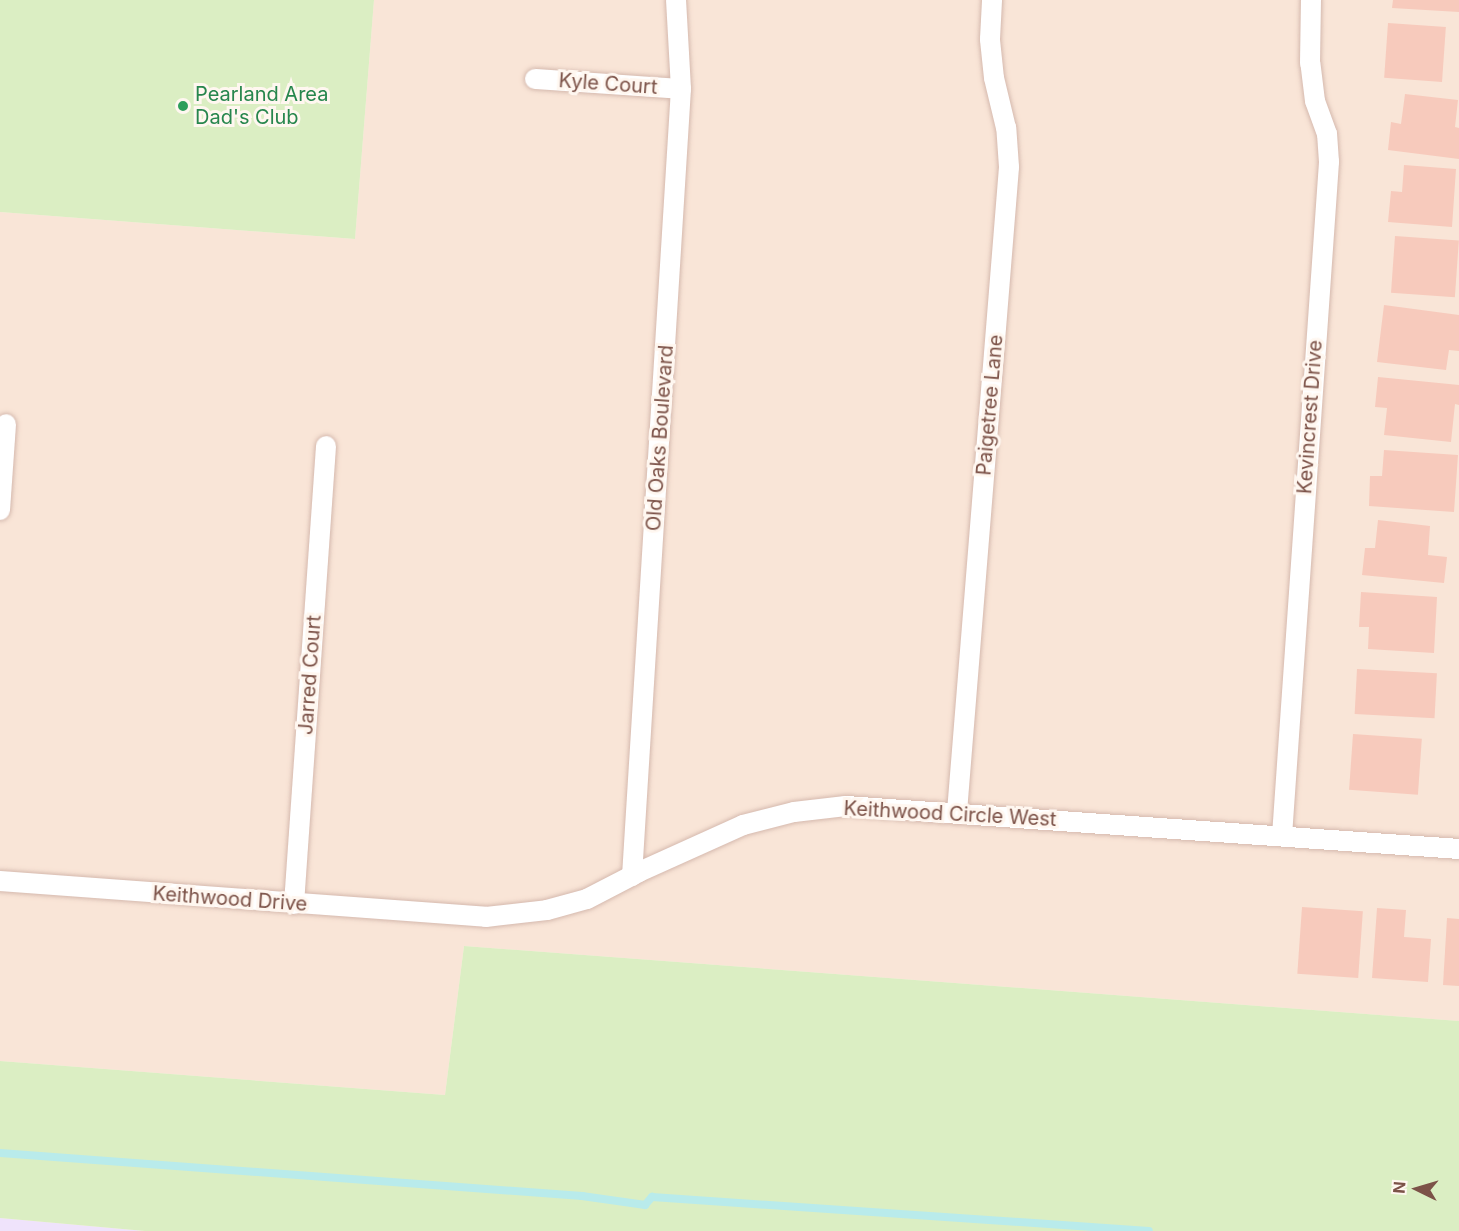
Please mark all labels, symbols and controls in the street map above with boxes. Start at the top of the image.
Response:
street label: Kyle Court [558,69,658,99]
place label: Pearland Area Dad's Club [195,83,328,130]
marker: Pearland Area Dad's Club [176,99,190,113]
street label: Paigetree Lane [972,333,1008,477]
street label: Kevincrest Drive [1293,339,1327,495]
street label: Old Oaks Boulevard [642,344,678,532]
street label: Jarred Court [294,614,326,736]
street label: Keithwood Circle West [843,796,1057,832]
street label: Keithwood Drive [152,882,308,916]
north arrow [1387,1159,1447,1219]
text: N [1389,1180,1410,1194]

